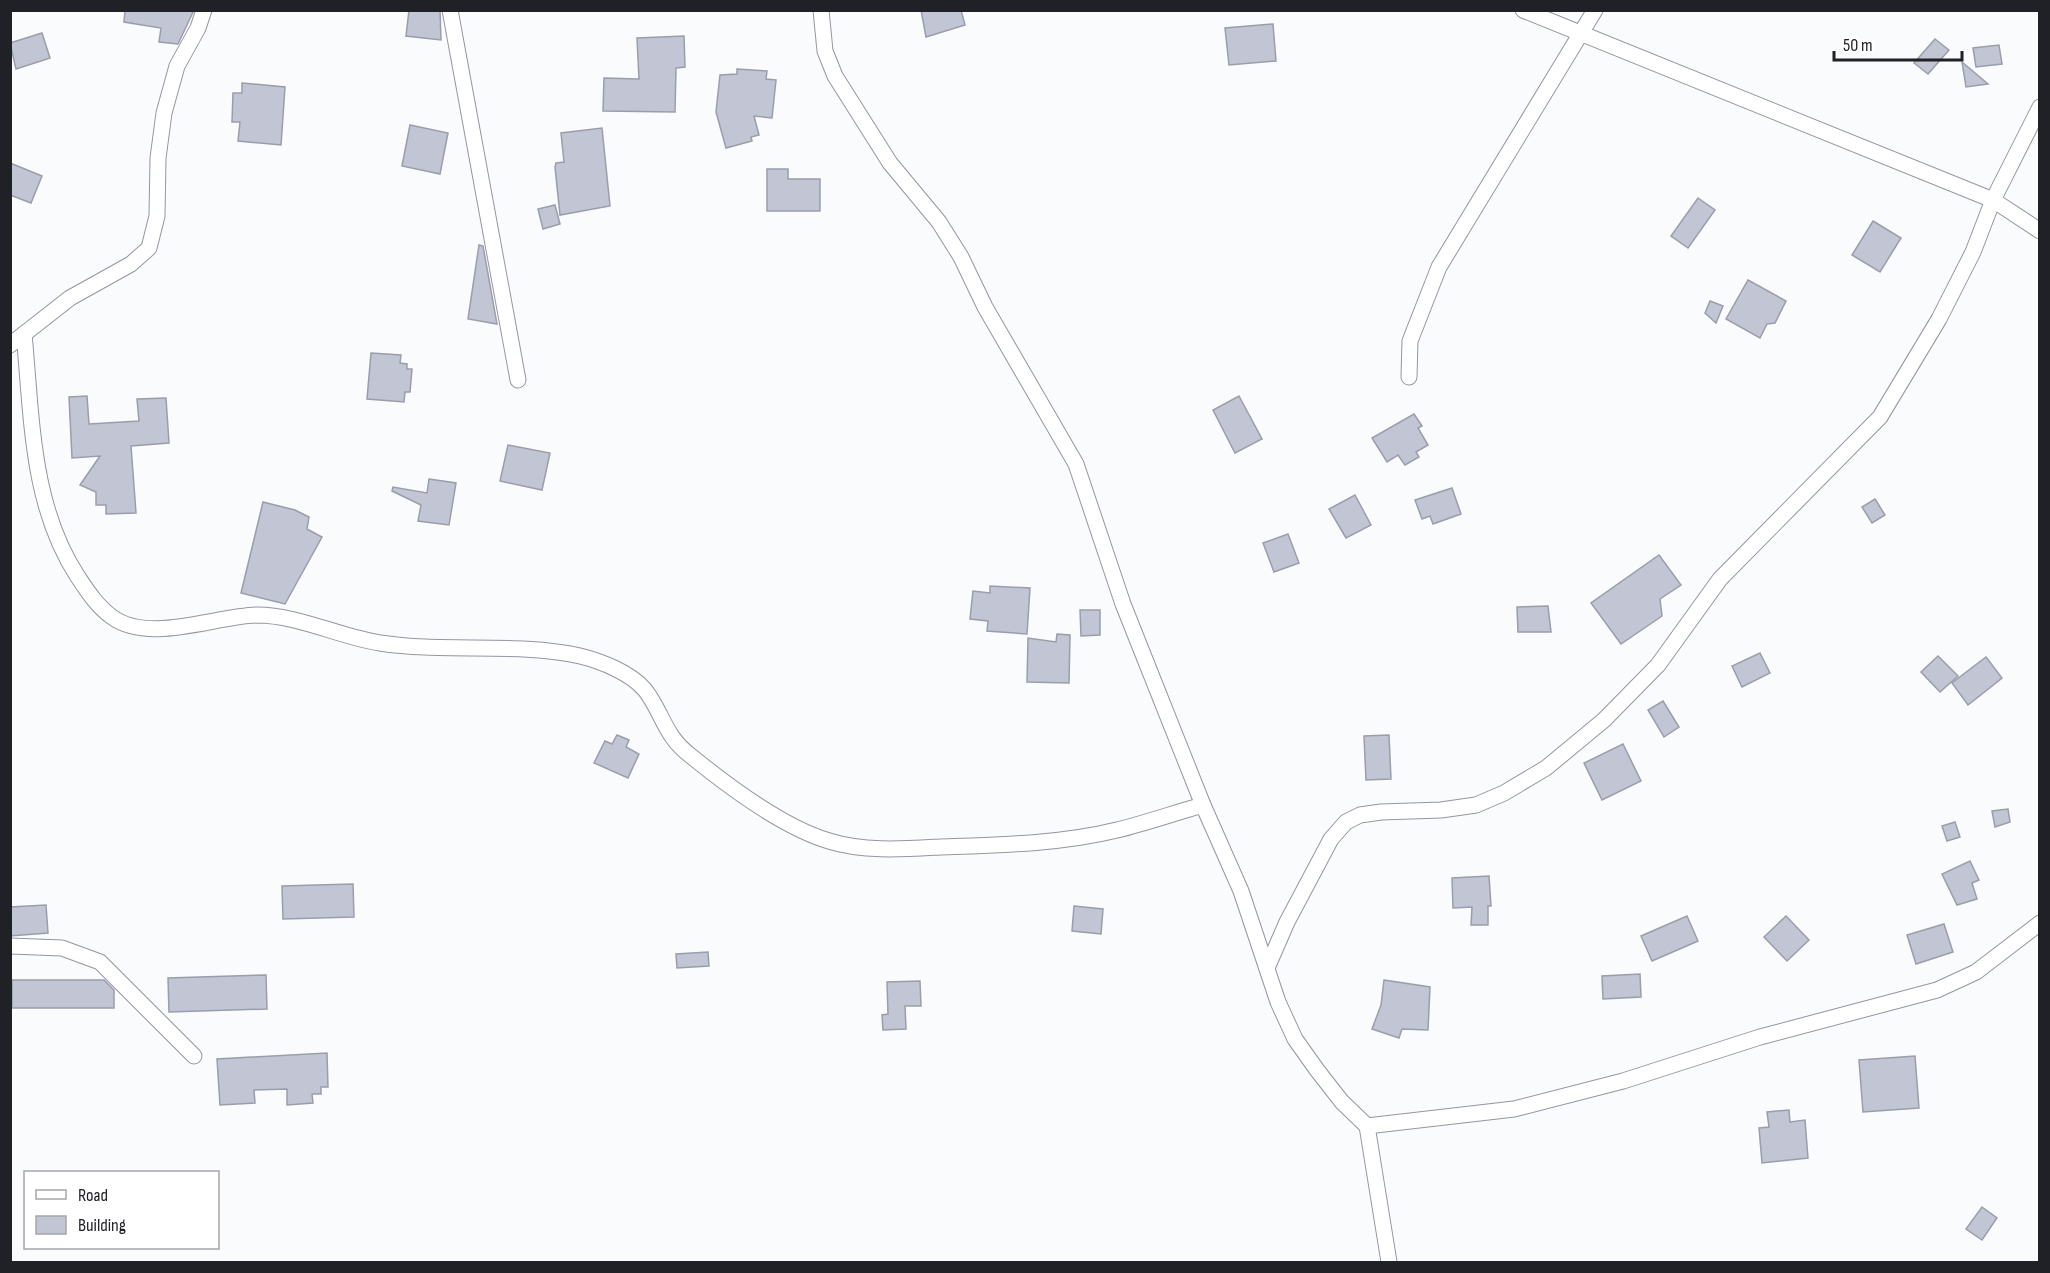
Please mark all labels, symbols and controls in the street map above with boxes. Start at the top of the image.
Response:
scale bar [1834,24,1962,62]
text: 50 m [1843,35,1873,56]
legend [24,1171,219,1249]
text: Road [78,1185,108,1206]
text: Building [78,1215,126,1236]

